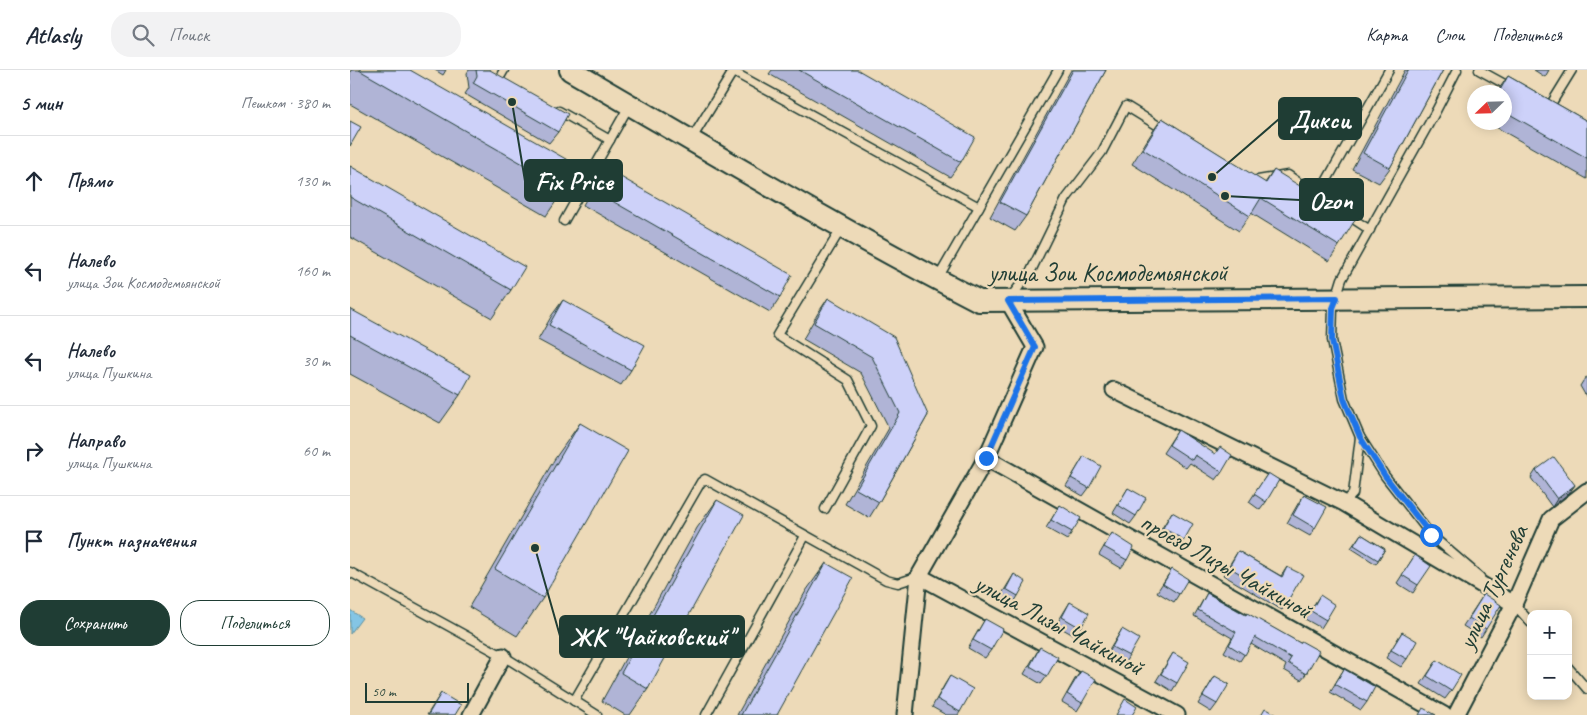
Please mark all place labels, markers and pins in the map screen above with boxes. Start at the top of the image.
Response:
callout: Дикси [1279,98,1361,139]
callout: Fix Price [525,160,622,201]
callout: Ozon [1300,179,1363,220]
callout: ЖК "Чайковский" [560,616,744,657]

